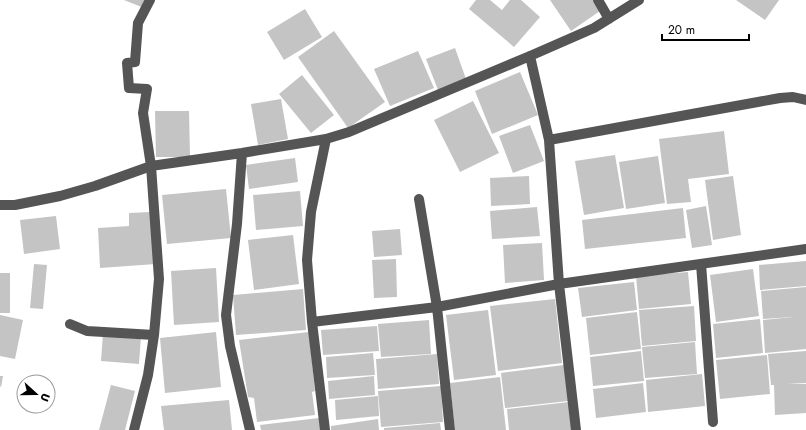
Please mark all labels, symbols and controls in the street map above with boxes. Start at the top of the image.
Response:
scale bar [662,16,749,42]
text: 20 m [668,21,695,39]
north arrow [16,374,56,414]
text: U [36,391,54,404]

